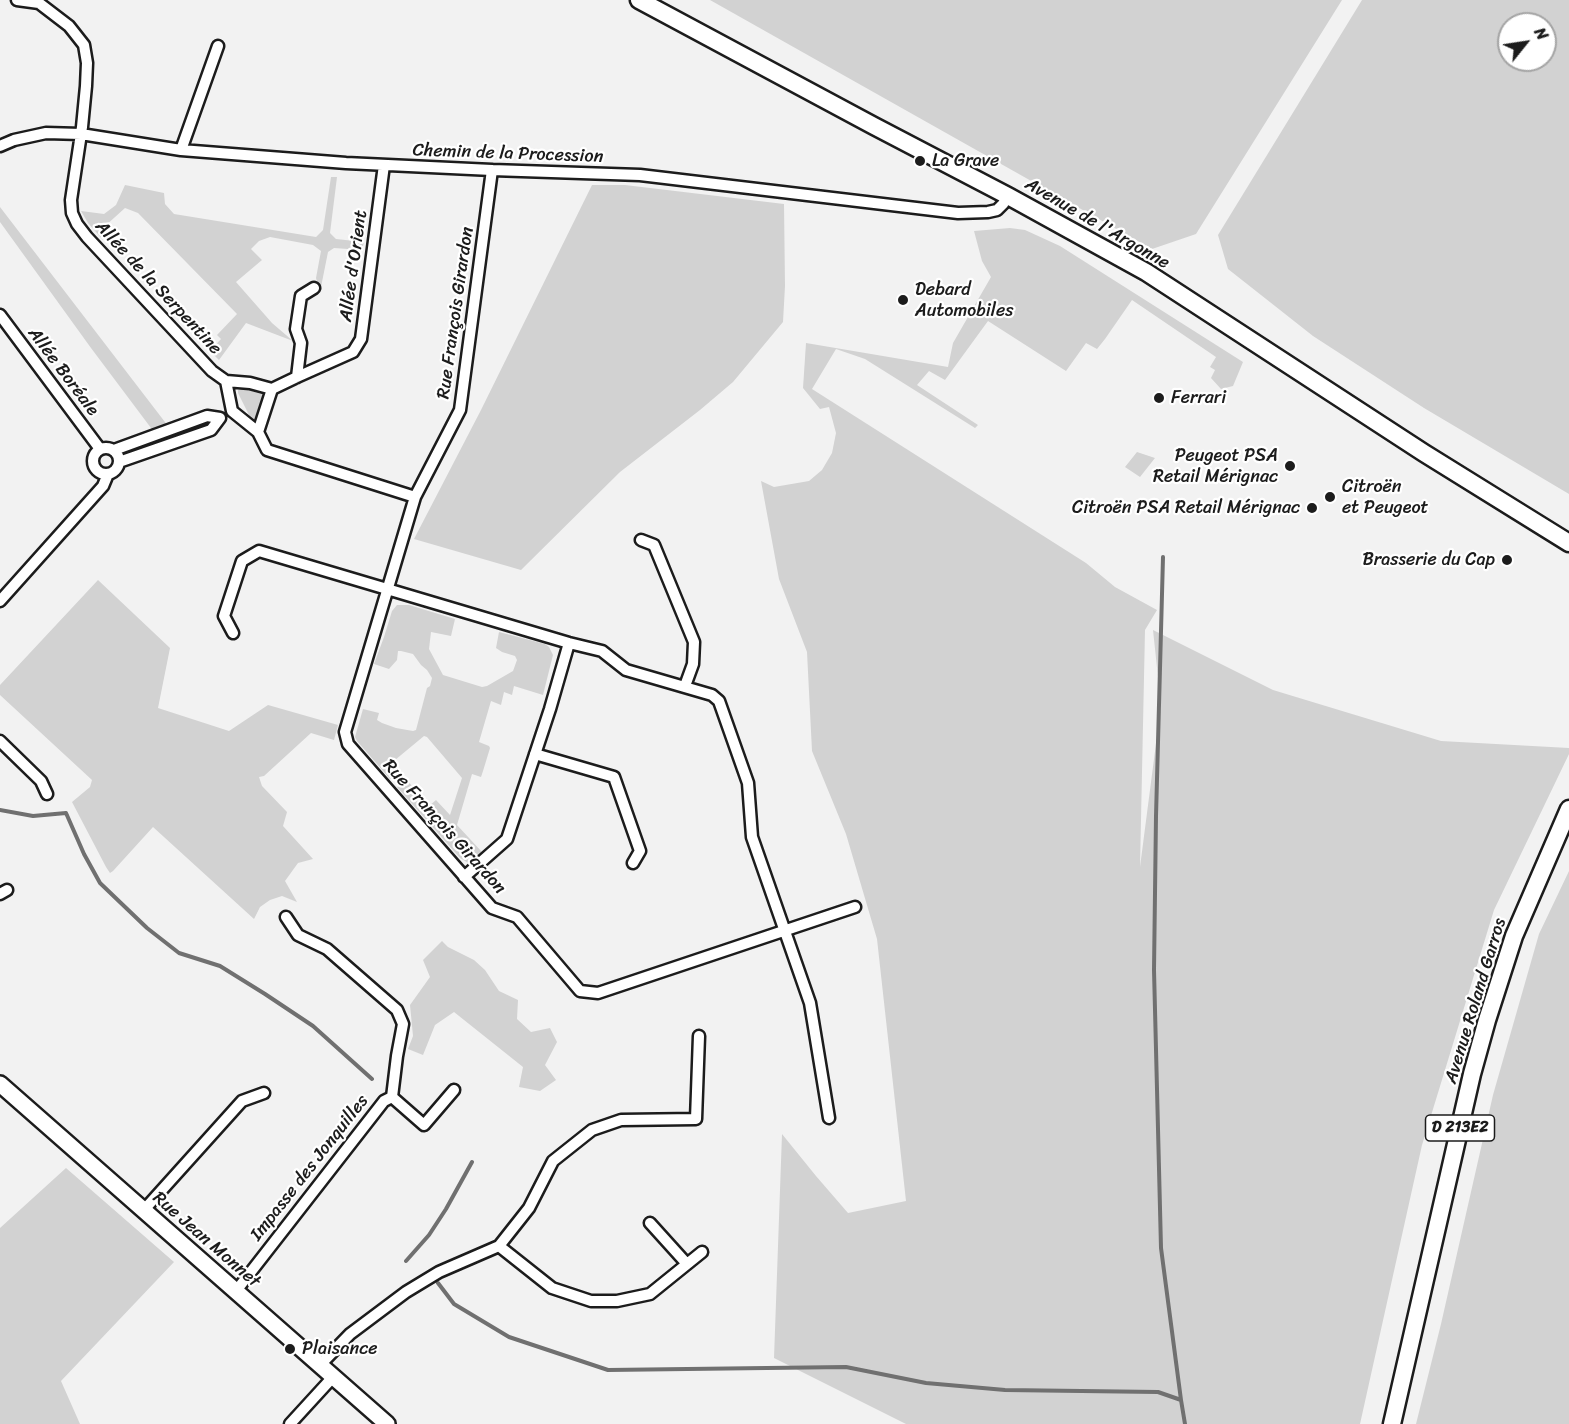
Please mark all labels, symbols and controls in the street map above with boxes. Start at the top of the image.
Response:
north arrow [1497,12,1557,72]
text: N [1526,22,1557,46]
street label: Chemin de la Procession [412,140,604,168]
place label: La Grave [932,150,999,172]
marker: La Grave [913,154,927,168]
street label: Avenue de l'Argonne [1021,174,1173,274]
street label: Allée d'Orient [335,209,373,323]
street label: Allée de la Serpentine [90,216,226,360]
street label: Rue François Girardon [433,226,479,400]
place label: Debard Automobiles [915,279,1013,322]
marker: Debard Automobiles [896,293,910,307]
street label: Allée Boréale [23,323,103,421]
place label: Ferrari [1171,387,1226,409]
marker: Ferrari [1152,391,1166,405]
place label: Peugeot PSA Retail Mérignac [1153,445,1278,488]
marker: Peugeot PSA Retail Mérignac [1283,459,1297,473]
place label: Citroën et Peugeot [1342,476,1428,518]
marker: Citroën et Peugeot [1323,490,1337,504]
place label: Citroën PSA Retail Mérignac [1072,497,1300,519]
marker: Citroën PSA Retail Mérignac [1305,501,1319,515]
place label: Brasserie du Cap [1362,549,1495,571]
marker: Brasserie du Cap [1500,553,1514,567]
street label: Rue François Girardon [378,755,510,899]
street label: Avenue Roland Garros [1441,916,1511,1086]
street label: Impasse des Jonquilles [246,1091,374,1245]
road number: D 213E2 [1426,1115,1494,1141]
street label: Rue Jean Monnet [148,1187,264,1293]
place label: Plaisance [302,1338,377,1360]
marker: Plaisance [283,1342,297,1356]

